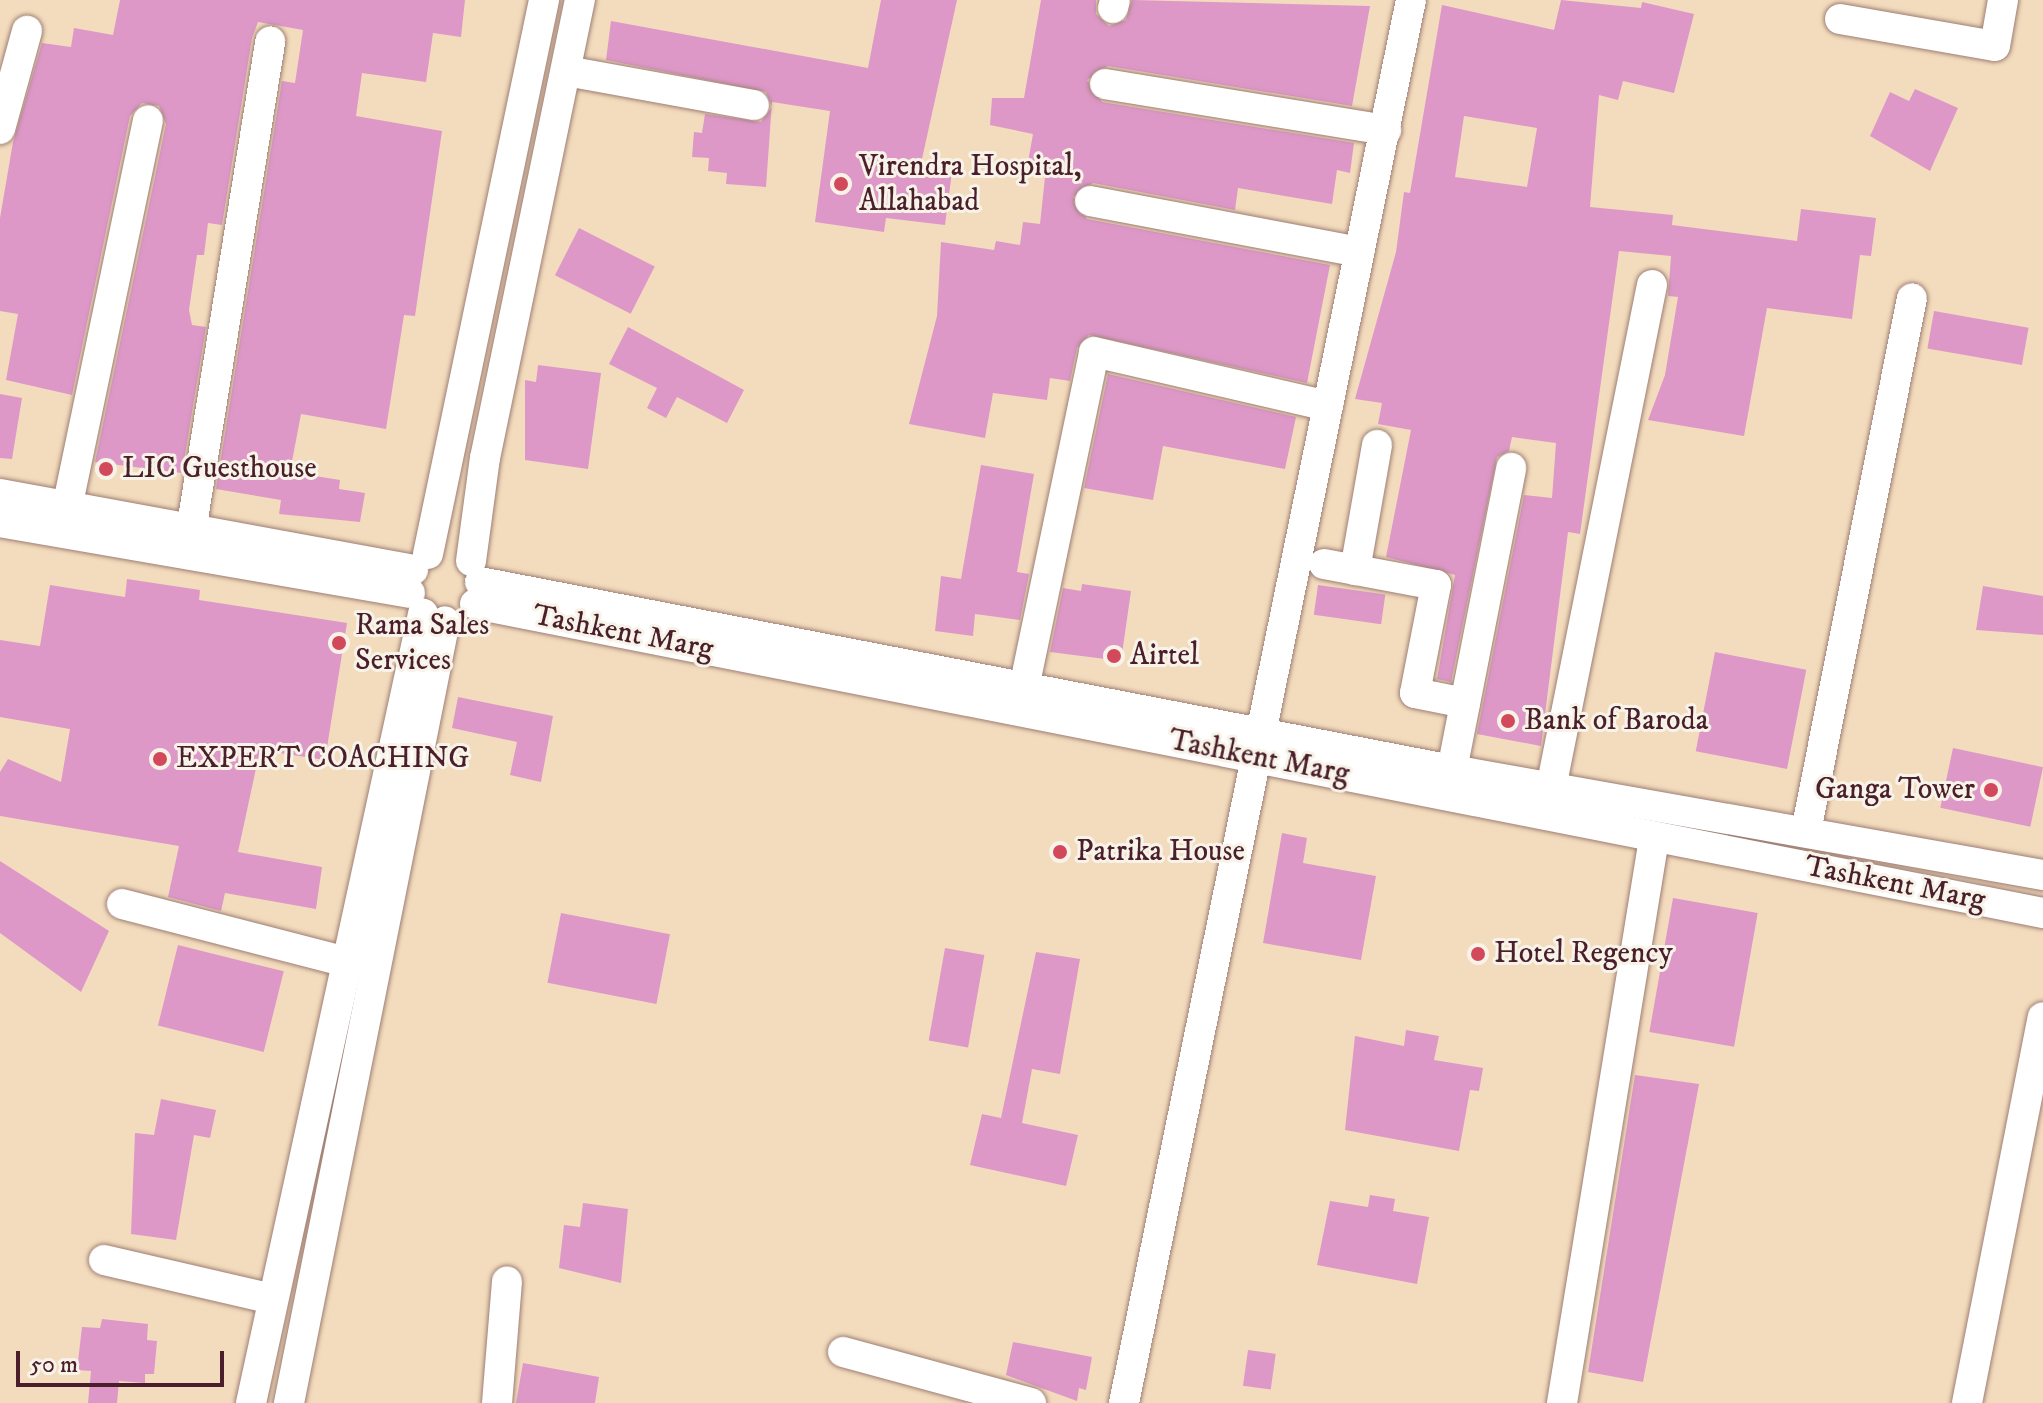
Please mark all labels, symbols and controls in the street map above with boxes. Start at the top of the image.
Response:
place label: Virendra Hospital, Allahabad [859,149,1082,220]
marker: Virendra Hospital, Allahabad [830,173,852,195]
place label: LIC Guesthouse [122,451,317,487]
marker: LIC Guesthouse [97,460,115,478]
street label: Tashkent Marg [530,598,716,668]
place label: Rama Sales Services [355,608,489,678]
marker: Rama Sales Services [330,634,348,652]
place label: Airtel [1130,638,1199,674]
marker: Airtel [1105,647,1123,665]
place label: Bank of Baroda [1524,703,1708,739]
marker: Bank of Baroda [1499,712,1517,730]
street label: Tashkent Marg [1166,723,1352,793]
place label: EXPERT COACHING [176,741,469,777]
marker: EXPERT COACHING [151,750,169,768]
place label: Ganga Tower [1815,772,1975,808]
marker: Ganga Tower [1982,781,2000,799]
place label: Patrika House [1076,834,1245,870]
marker: Patrika House [1051,843,1069,861]
street label: Tashkent Marg [1802,849,1988,919]
place label: Hotel Regency [1494,936,1673,972]
marker: Hotel Regency [1469,945,1487,963]
scale bar [20,1335,228,1385]
text: 50 m [30,1350,78,1380]

